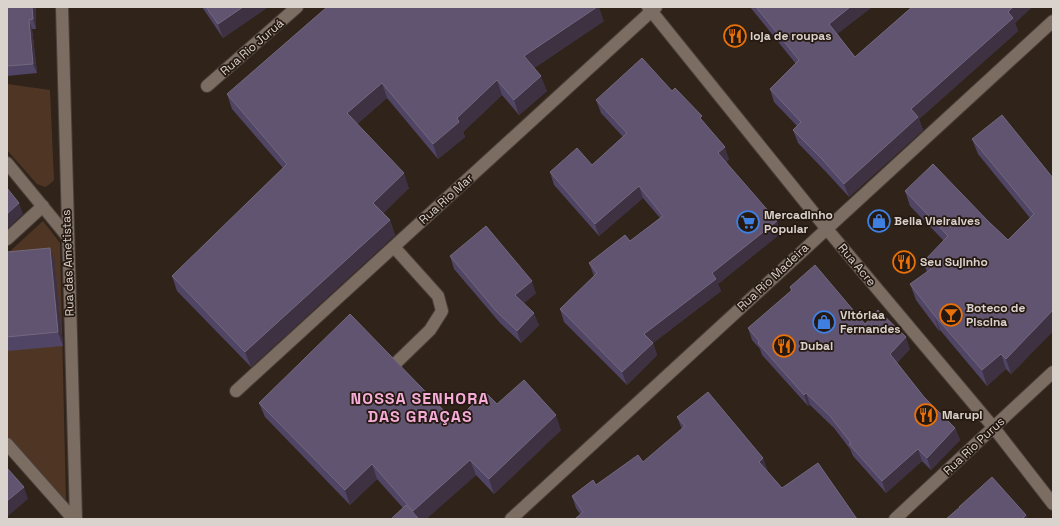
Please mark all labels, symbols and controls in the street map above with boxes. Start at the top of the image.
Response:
street label: Rua Rio Juruá [217,15,287,79]
restaurant icon: loja de roupas [722,23,748,49]
place label: loja de roupas [750,28,831,44]
street label: Rua Rio Mar [415,170,477,228]
place label: Mercadinho Popular [764,207,833,237]
shop icon: Bella Vieiralves [866,208,892,234]
street label: Rua das Ametistas [58,209,78,317]
supermarket icon: Mercadinho Popular [735,209,761,235]
place label: Bella Vieiralves [894,213,980,229]
street label: Rua Rio Madeira [734,240,812,314]
street label: Rua Acre [835,240,879,290]
restaurant icon: Seu Sujinho [891,249,917,275]
place label: Seu Sujinho [920,254,988,270]
place label: Boteco de Piscina [966,300,1025,330]
bar icon: Boteco de Piscina [938,302,964,328]
place label: Vitóriaa Fernandes [840,307,901,337]
shop icon: Vitóriaa Fernandes [811,309,837,335]
restaurant icon: Dubai [771,333,797,359]
place label: Dubai [800,338,833,354]
district label: NOSSA SENHORA DAS GRAÇAS [351,388,489,427]
restaurant icon: Marupi [913,402,939,428]
place label: Marupi [942,407,983,423]
street label: Rua Rio Purus [940,413,1008,479]

